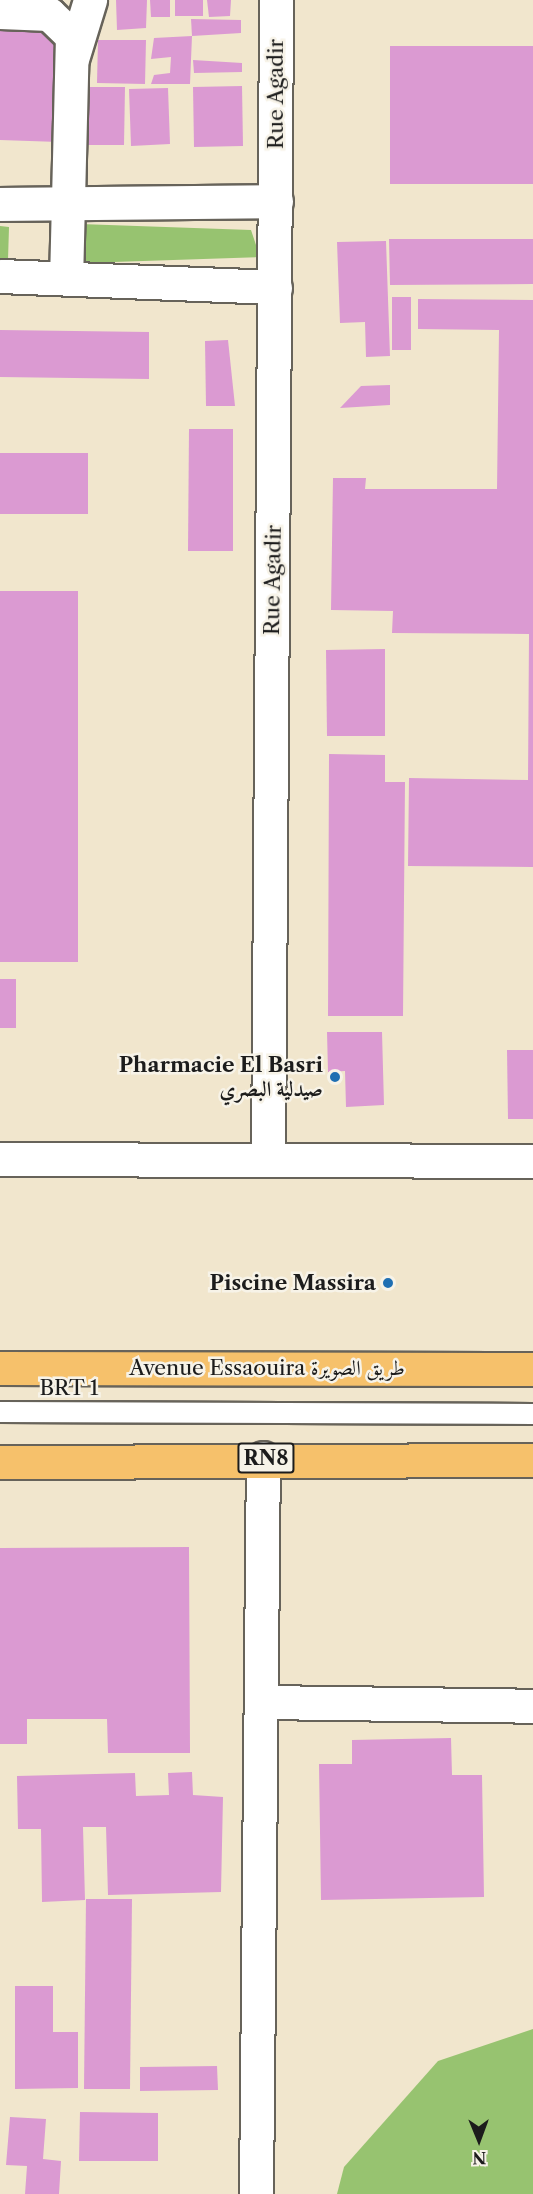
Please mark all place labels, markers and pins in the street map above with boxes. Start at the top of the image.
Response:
place label: Pharmacie El Basri صيدلية البصري [119,1052,323,1102]
marker: Pharmacie El Basri صيدلية البصري [328,1070,342,1084]
place label: Piscine Massira [210,1270,376,1296]
marker: Piscine Massira [381,1276,395,1290]

